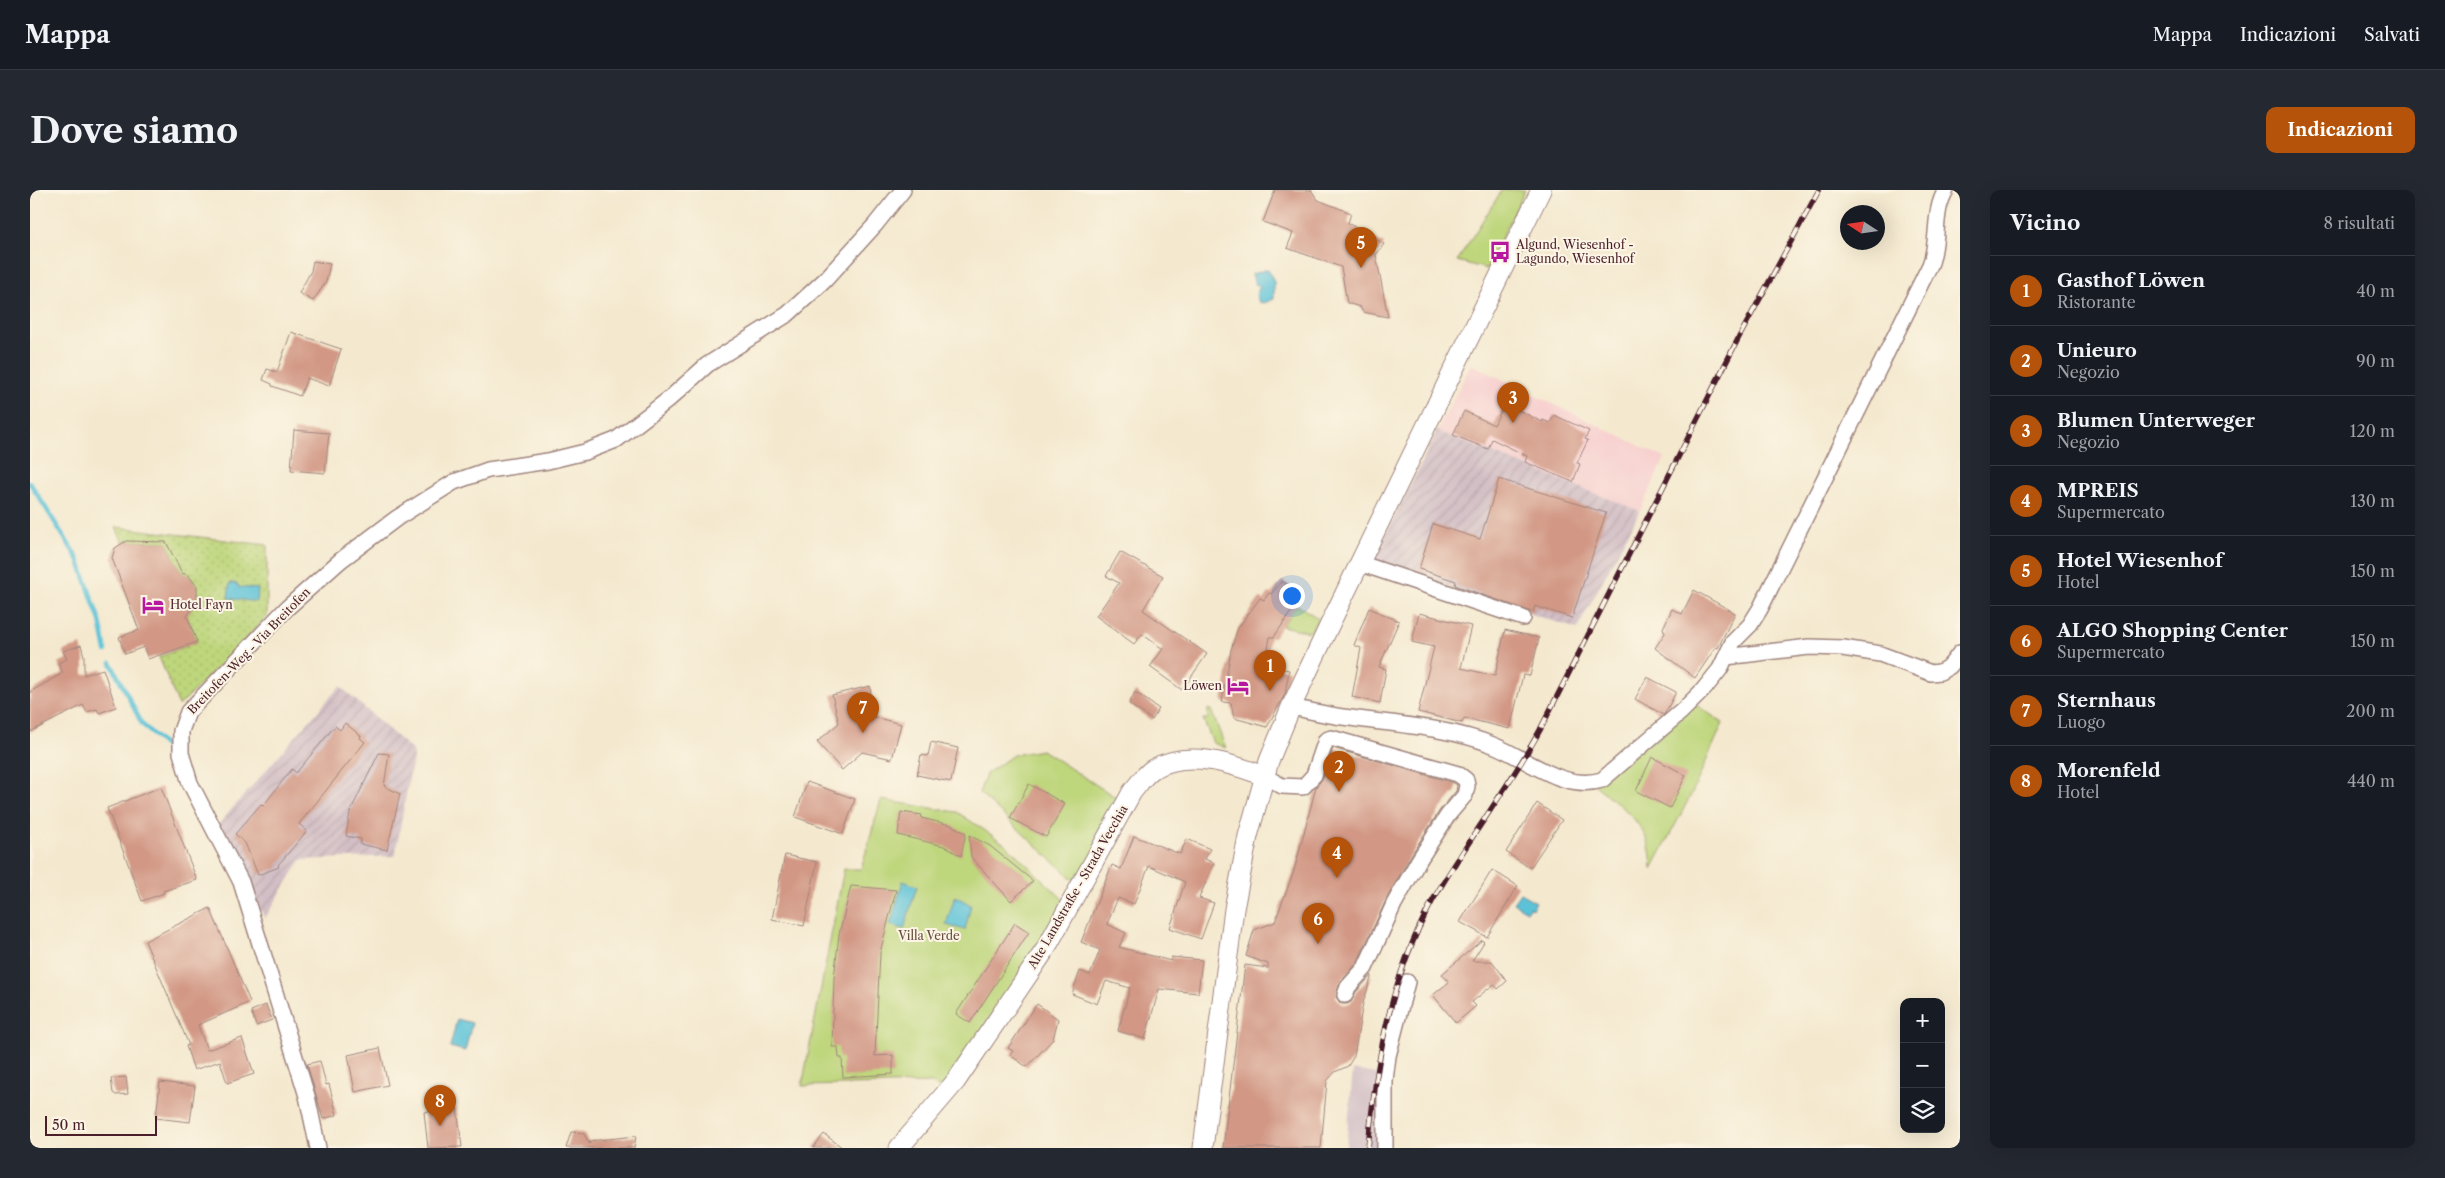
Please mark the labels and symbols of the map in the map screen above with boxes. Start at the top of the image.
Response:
north arrow [1840,205,1885,250]
pin: 5 [1345,227,1377,268]
place label: Algund, Wiesenhof - Lagundo, Wiesenhof [1515,237,1636,266]
bus stop icon: Algund, Wiesenhof - Lagundo, Wiesenhof [1487,239,1513,265]
pin: 3 [1497,382,1529,423]
your location [1279,583,1305,609]
street label: Breitofen-Weg - Via Breitofen [184,584,314,717]
hotel icon: Hotel Fayn [140,592,166,618]
place label: Hotel Fayn [170,597,233,612]
pin: 1 [1254,650,1286,691]
hotel icon: Löwen [1225,673,1251,699]
place label: Löwen [1183,678,1222,693]
pin: 7 [847,692,879,733]
pin: 2 [1323,751,1355,792]
street label: Alte Landstraße - Strada Vecchia [1024,802,1131,972]
pin: 4 [1321,837,1353,878]
pin: 6 [1302,903,1334,944]
park label: Villa Verde [897,928,960,943]
pin: 8 [424,1085,456,1126]
scale bar [45,1113,158,1136]

